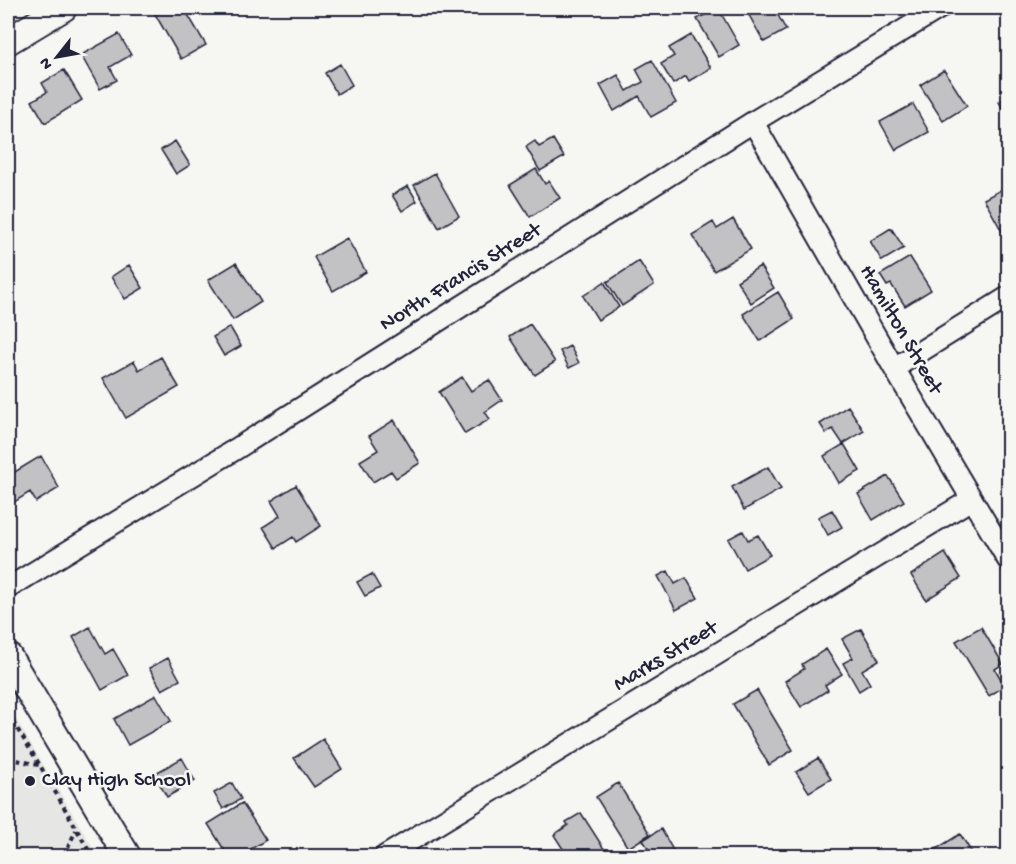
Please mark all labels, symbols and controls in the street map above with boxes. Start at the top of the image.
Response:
north arrow [27,27,87,87]
text: N [36,53,58,72]
street label: North Francis Street [375,217,548,338]
street label: Hamilton Street [853,261,948,401]
street label: Marks Street [609,615,725,698]
place label: Clay High School [42,768,191,794]
marker: Clay High School [23,774,37,788]

